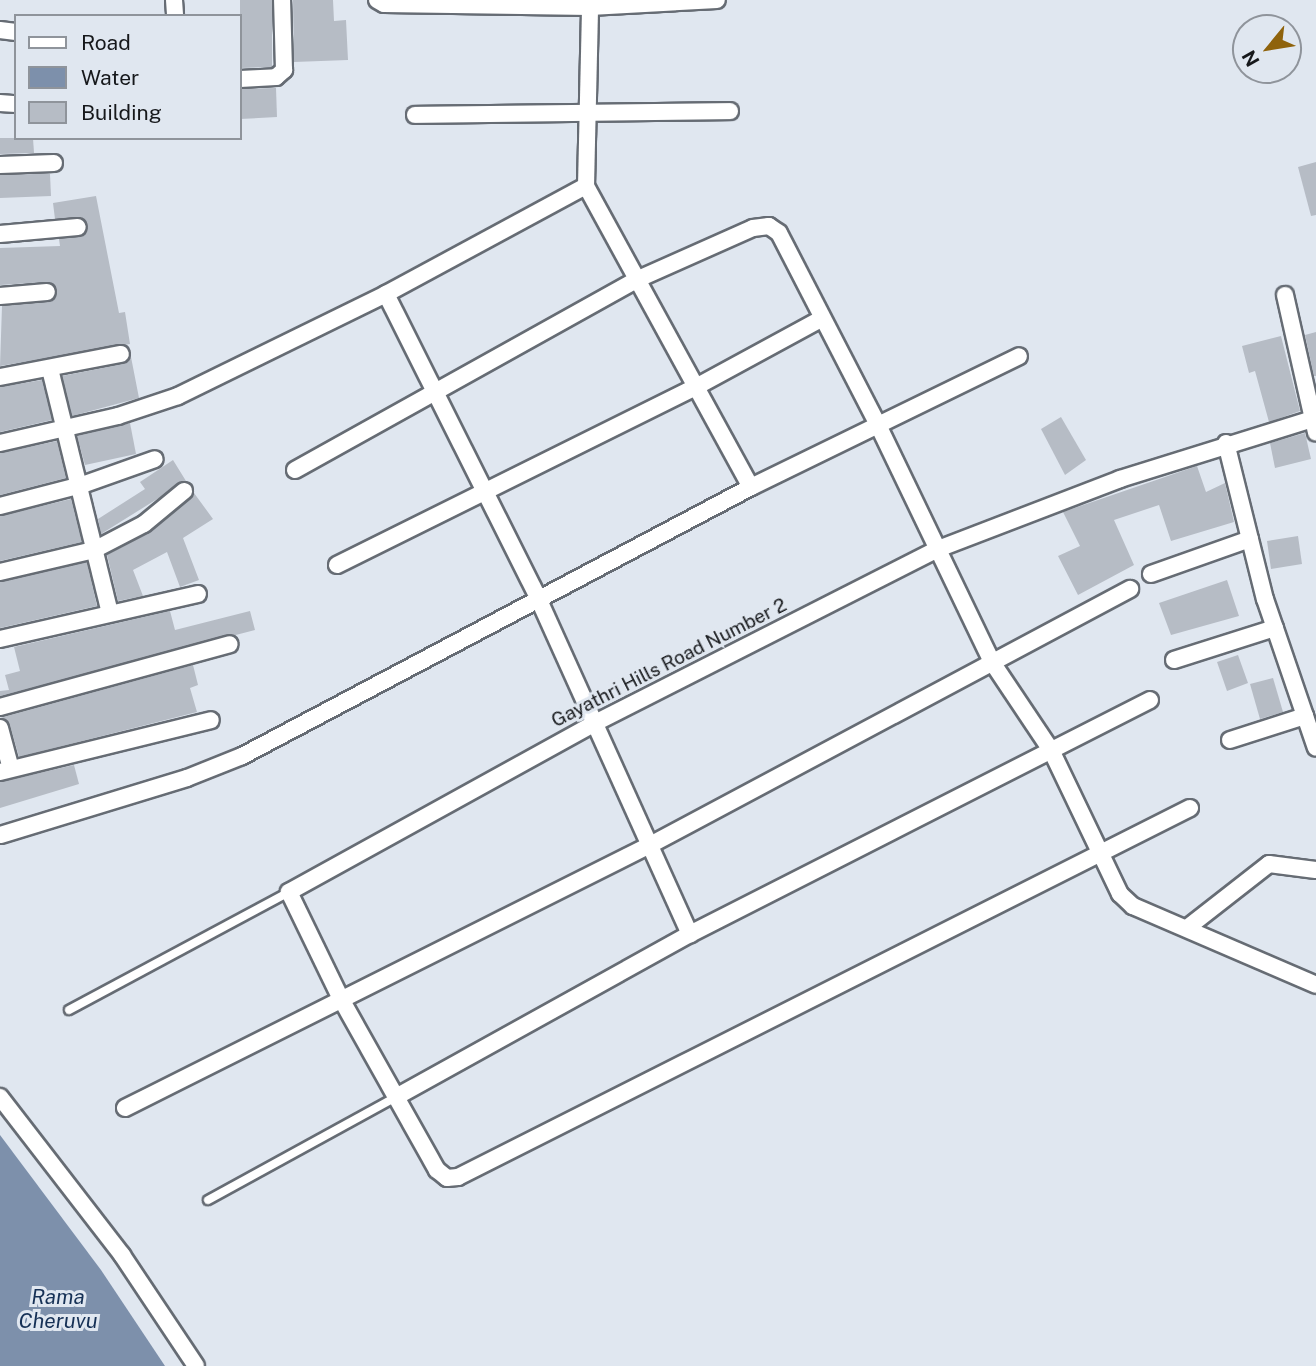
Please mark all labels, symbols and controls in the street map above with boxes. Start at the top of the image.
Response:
legend [14,14,242,140]
north arrow [1232,14,1302,84]
text: Road [81,30,131,55]
text: N [1237,47,1264,70]
text: Water [81,65,139,90]
text: Building [81,100,162,125]
street label: Gayathri Hills Road Number 2 [548,594,790,732]
water label: Rama Cheruvu [19,1284,97,1334]

